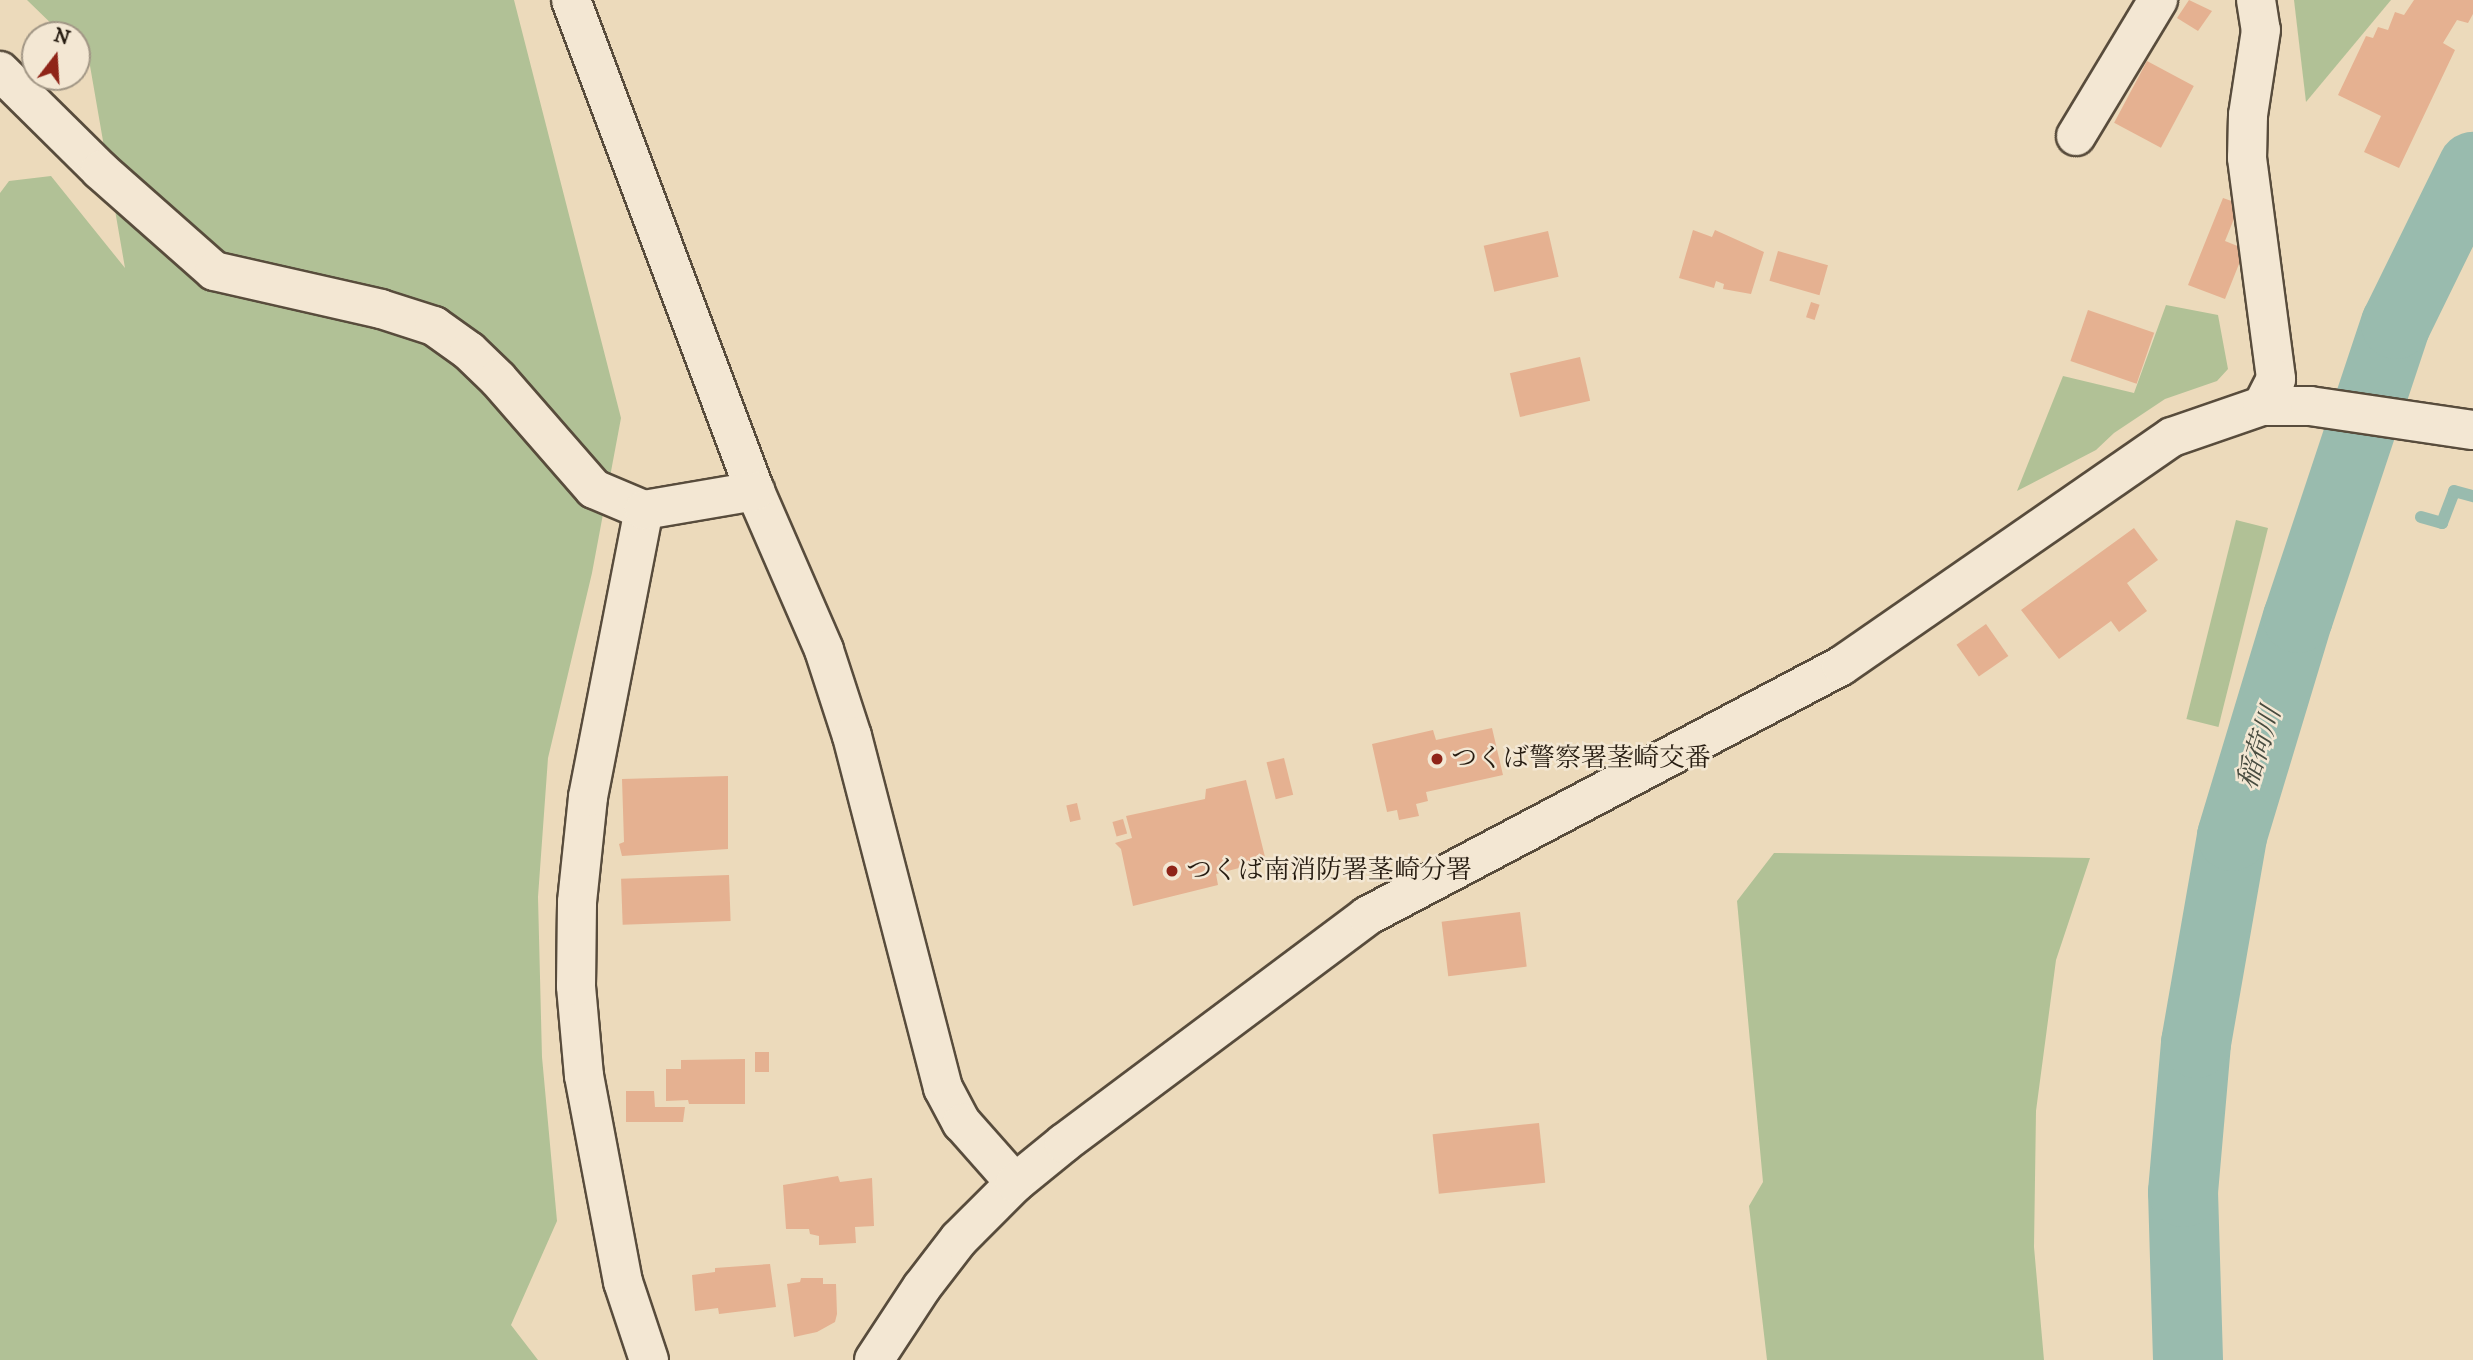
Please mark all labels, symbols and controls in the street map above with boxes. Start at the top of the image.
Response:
north arrow [21,21,91,91]
text: N [51,24,73,51]
water label: 稲荷川 [2231,703,2289,793]
place label: つくば警察署茎崎交番 [1451,743,1711,775]
marker: つくば警察署茎崎交番 [1429,751,1445,767]
place label: つくば南消防署茎崎分署 [1186,855,1472,887]
marker: つくば南消防署茎崎分署 [1164,863,1180,879]

